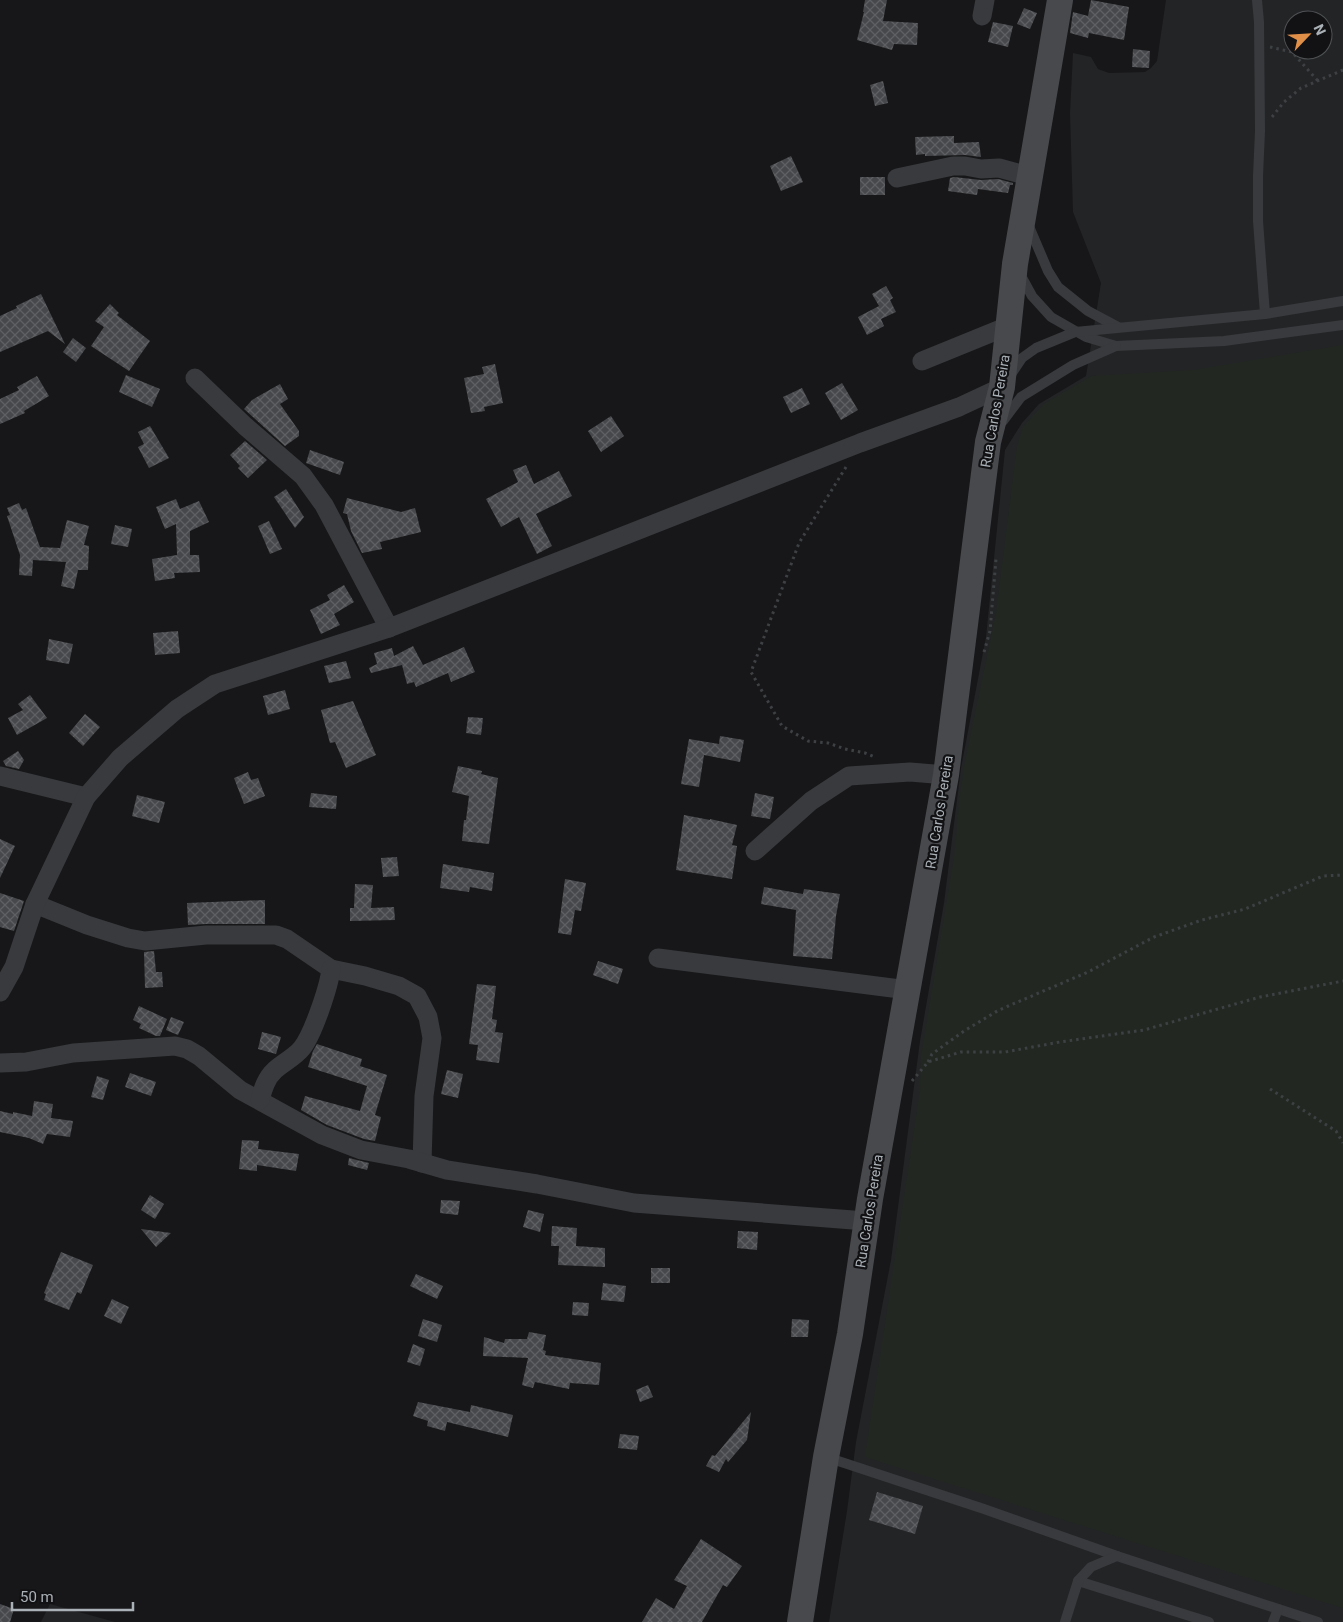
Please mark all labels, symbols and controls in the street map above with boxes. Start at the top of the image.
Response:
north arrow [1283,10,1333,60]
text: N [1310,22,1329,37]
street label: Rua Carlos Pereira [977,353,1013,469]
street label: Rua Carlos Pereira [922,754,956,870]
street label: Rua Carlos Pereira [852,1153,886,1269]
scale bar [12,1580,134,1612]
text: 50 m [20,1588,54,1606]

